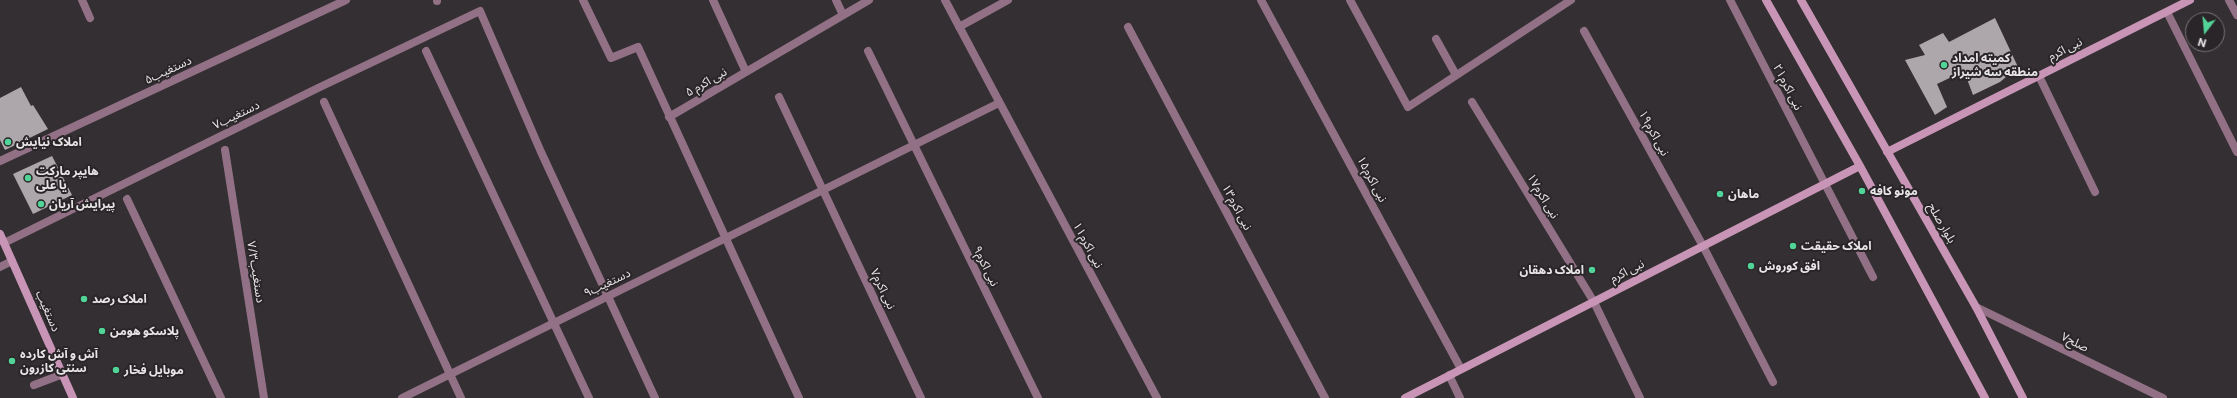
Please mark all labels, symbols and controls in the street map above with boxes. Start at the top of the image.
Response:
north arrow [2185,12,2225,52]
street label: نبی اکرم [2046,34,2084,64]
text: N [2196,36,2208,50]
place label: کمیته امداد منطقه سه شیراز [1952,51,2038,79]
street label: دستغیب۵ [142,53,194,87]
marker: کمیته امداد منطقه سه شیراز [1939,60,1949,70]
street label: نبی اکرم۲۱ [1770,61,1806,113]
street label: نبی اکرم ۵ [683,64,729,100]
street label: دستغیب۷ [210,98,262,132]
street label: نبی اکرم۱۹ [1636,108,1672,158]
place label: املاک نیایش [16,135,82,149]
marker: املاک نیایش [3,137,13,147]
street label: نبی اکرم۱۵ [1354,154,1390,204]
place label: هایپر مارکت یا علی [36,164,99,192]
street label: نبی اکرم۱۷ [1524,171,1562,221]
marker: هایپر مارکت یا علی [23,173,33,183]
street label: نبی اکرم۱۳ [1219,182,1255,232]
place label: مونو کافه [1870,184,1918,198]
marker: مونو کافه [1857,186,1867,196]
place label: ماهان [1728,187,1759,201]
marker: ماهان [1715,189,1725,199]
place label: پیرایش آریان [49,197,115,211]
marker: پیرایش آریان [36,199,46,209]
street label: بلوار صلح [1925,200,1959,246]
street label: نبی اکرم۱۱ [1070,220,1106,270]
place label: املاک حقیقت [1801,239,1871,253]
street label: دستغیب۷/۳ [244,240,268,304]
marker: املاک حقیقت [1788,241,1798,251]
street label: نبی اکرم۹ [970,243,1002,289]
street label: نبی اکرم [1608,256,1646,286]
place label: افق کوروش [1759,259,1820,273]
marker: افق کوروش [1746,261,1756,271]
place label: املاک دهقان [1519,263,1584,277]
marker: املاک دهقان [1587,265,1597,275]
street label: دستغیب۹ [581,266,633,300]
street label: نبی اکرم۷ [867,266,899,312]
street label: دستغیب [33,288,63,334]
place label: املاک رصد [92,292,147,306]
marker: املاک رصد [79,294,89,304]
place label: پلاسکو هومن [110,324,179,338]
marker: پلاسکو هومن [97,326,107,336]
street label: صلح۷ [2059,329,2091,355]
place label: آش و آش کارده سنتی کازرون [20,347,98,375]
marker: آش و آش کارده سنتی کازرون [7,356,17,366]
place label: موبایل فخار [124,363,184,377]
marker: موبایل فخار [111,365,121,375]

